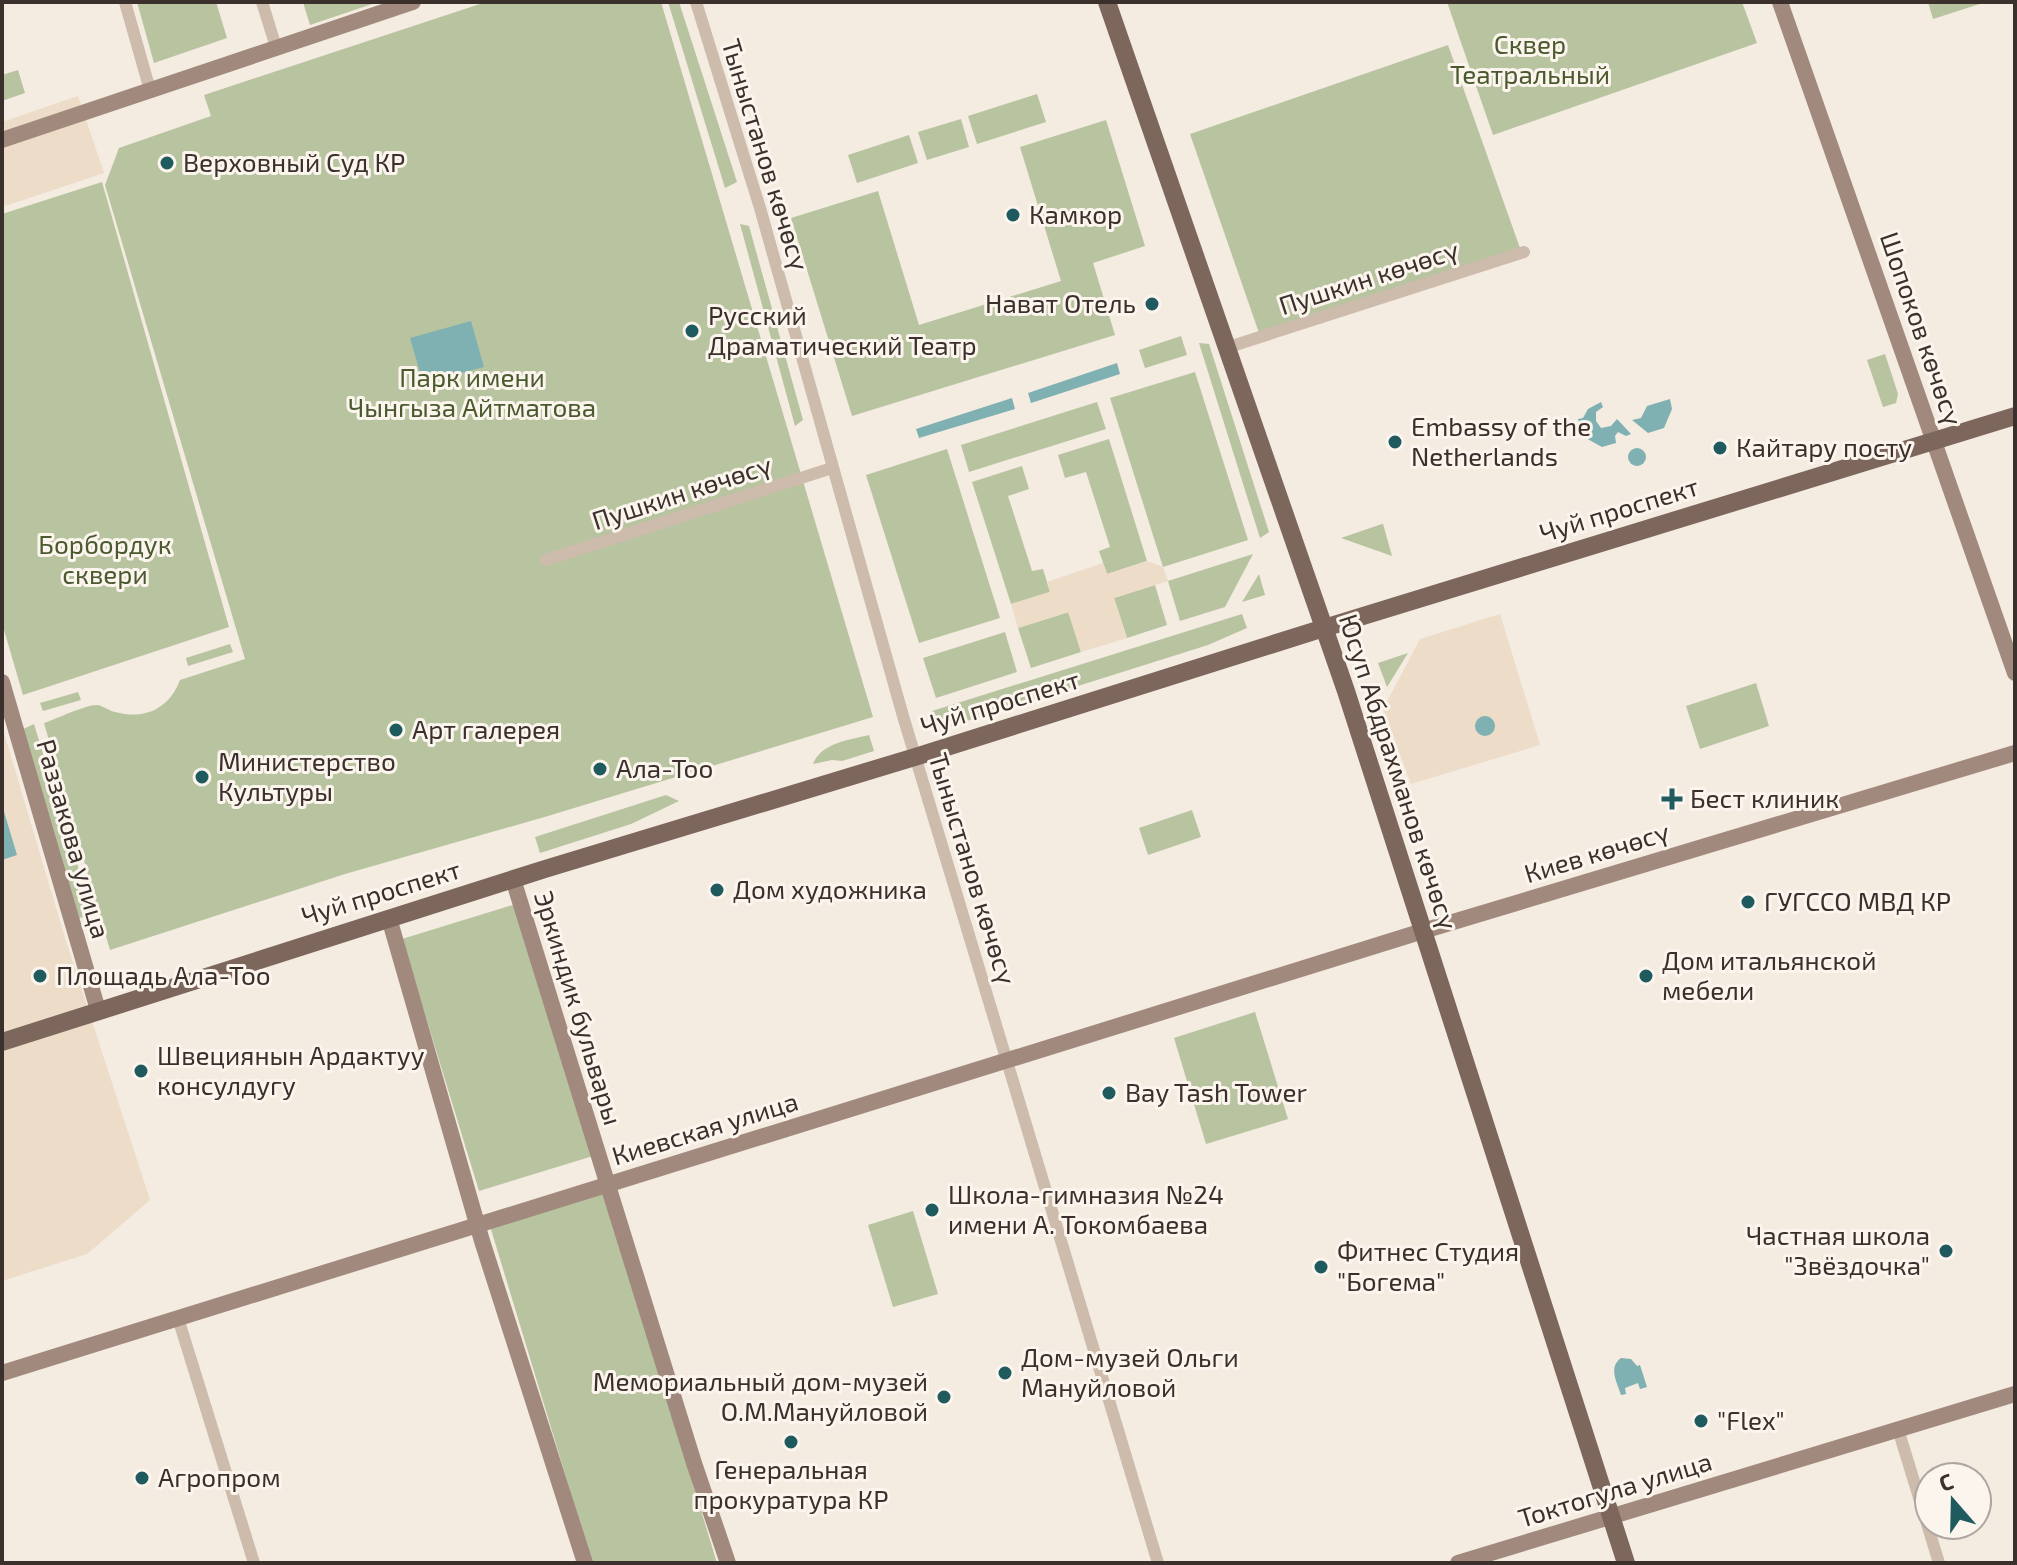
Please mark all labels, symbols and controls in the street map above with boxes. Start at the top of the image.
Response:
park label: Сквер Театральный [1450,28,1610,89]
street label: Тыныстанов көчөсү [716,35,816,274]
place label: Верховный Суд КР [183,146,405,178]
marker: Верховный Суд КР [158,154,176,172]
place label: Камкор [1029,198,1122,229]
marker: Камкор [1004,206,1022,224]
street label: Шопоков көчөсү [1875,228,1970,429]
street label: Пушкин көчөсү [1275,233,1463,321]
place label: Нават Отель [985,287,1136,318]
marker: Нават Отель [1143,295,1161,313]
place label: Русский Драматический Театр [708,299,977,360]
marker: Русский Драматический Театр [683,322,701,340]
park label: Парк имени Чынгыза Айтматова [348,361,596,422]
place label: Embassy of the Netherlands [1411,410,1591,471]
place label: Кайтару посту [1736,431,1912,463]
marker: Embassy of the Netherlands [1386,433,1404,451]
marker: Кайтару посту [1711,439,1729,457]
street label: Пушкин көчөсү [588,448,776,536]
street label: Чуй проспект [1535,470,1702,548]
park label: Борбордук сквери [38,528,172,589]
street label: Юсуп Абдрахманов көчөсү [1333,610,1465,934]
street label: Чуй проспект [916,663,1083,741]
place label: Арт галерея [412,713,560,744]
marker: Арт галерея [387,721,405,739]
street label: Раззакова улица [30,735,118,942]
place label: Министерство Культуры [218,745,396,807]
street label: Тыныстанов көчөсү [923,749,1023,988]
place label: Ала-Тоо [616,752,713,783]
marker: Ала-Тоо [591,760,609,778]
marker: Министерство Культуры [193,768,211,786]
place label: Бест клиник [1690,782,1839,813]
marker: Бест клиник [1661,788,1683,810]
street label: Киев көчөсү [1520,815,1673,888]
street label: Чуй проспект [297,853,464,931]
place label: Дом художника [733,873,927,905]
marker: Дом художника [708,881,726,899]
place label: ГУГССО МВД КР [1764,885,1951,916]
street label: Эркиндик бульвары [528,887,630,1129]
marker: ГУГССО МВД КР [1739,893,1757,911]
place label: Дом итальянской мебели [1662,944,1876,1005]
place label: Площадь Ала-Тоо [56,959,271,990]
marker: Площадь Ала-Тоо [31,967,49,985]
marker: Дом итальянской мебели [1637,967,1655,985]
place label: Швециянын Ардактуу консулдугу [157,1039,425,1101]
marker: Швециянын Ардактуу консулдугу [132,1062,150,1080]
place label: Bay Tash Tower [1125,1076,1307,1107]
marker: Bay Tash Tower [1100,1084,1118,1102]
street label: Киевская улица [608,1085,802,1172]
place label: Школа-гимназия №24 имени А. Токомбаева [948,1178,1224,1239]
marker: Школа-гимназия №24 имени А. Токомбаева [923,1201,941,1219]
place label: Частная школа "Звёздочка" [1746,1219,1930,1280]
place label: Фитнес Студия "Богема" [1337,1235,1519,1296]
marker: Частная школа "Звёздочка" [1937,1242,1955,1260]
marker: Фитнес Студия "Богема" [1312,1258,1330,1276]
place label: Дом-музей Ольги Мануйловой [1021,1341,1239,1403]
marker: Дом-музей Ольги Мануйловой [996,1364,1014,1382]
place label: Мемориальный дом-музей О.М.Мануйловой [593,1365,928,1427]
marker: Мемориальный дом-музей О.М.Мануйловой [935,1388,953,1406]
place label: "Flex" [1717,1404,1785,1435]
marker: "Flex" [1692,1412,1710,1430]
marker: Генеральная прокуратура КР [782,1433,800,1451]
street label: Токтогула улица [1514,1444,1715,1534]
place label: Генеральная прокуратура КР [693,1453,889,1515]
place label: Агропром [158,1461,281,1492]
north arrow [1913,1461,1993,1541]
text: С [1935,1467,1956,1496]
marker: Агропром [133,1469,151,1487]

